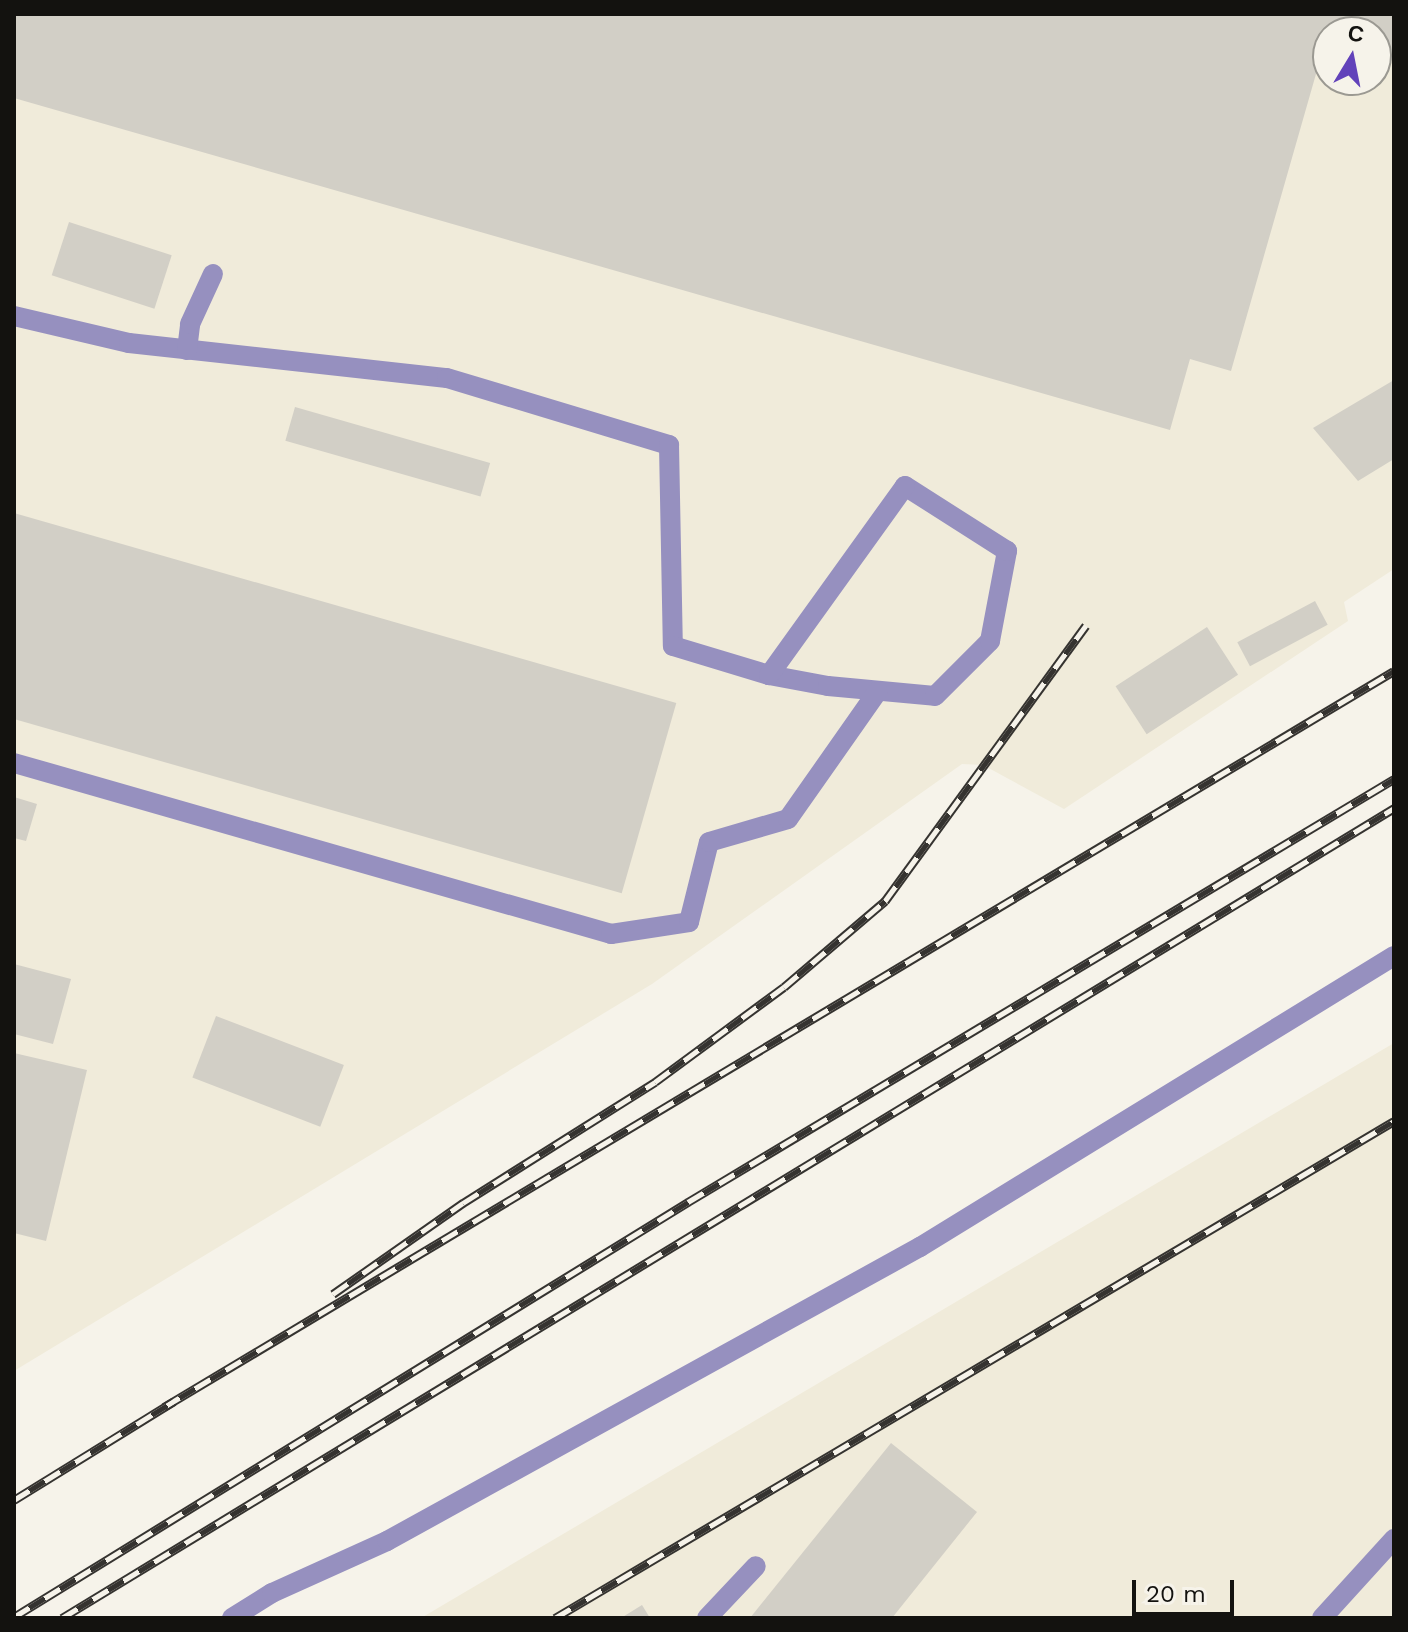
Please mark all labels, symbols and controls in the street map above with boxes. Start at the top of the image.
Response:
north arrow [1312,16,1392,96]
text: С [1346,20,1366,48]
scale bar [1136,1564,1238,1614]
text: 20 m [1146,1580,1206,1608]

